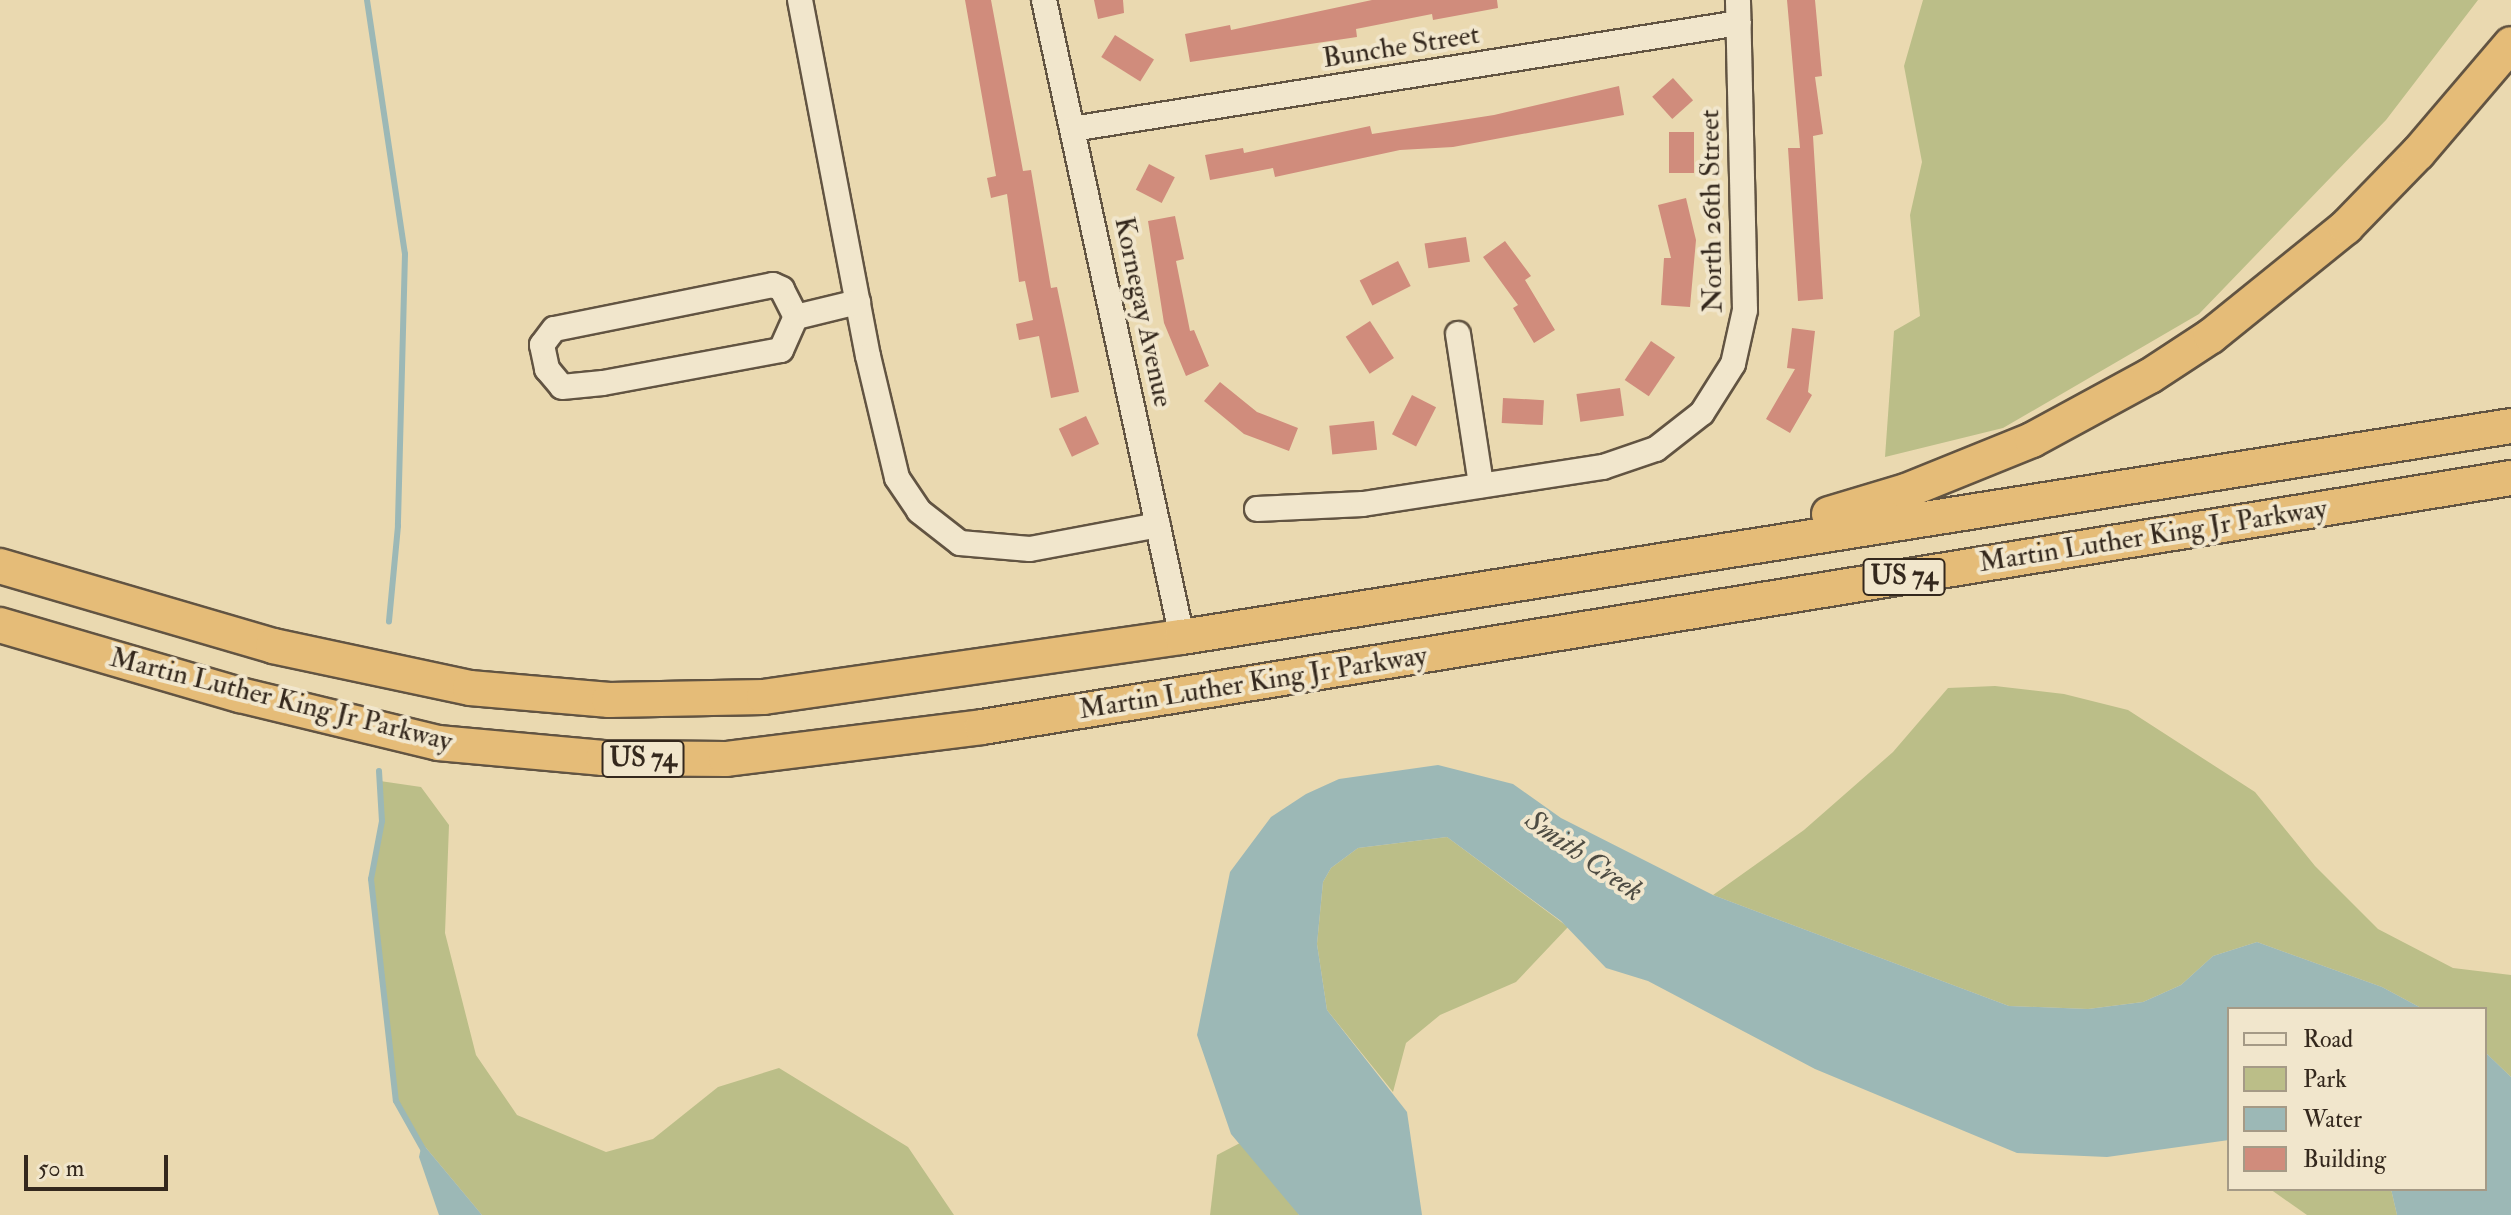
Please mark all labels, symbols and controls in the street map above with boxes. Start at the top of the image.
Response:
street label: Bunche Street [1320,18,1482,76]
street label: North 26th Street [1693,109,1731,313]
street label: Kornegay Avenue [1106,214,1180,410]
street label: Martin Luther King Jr Parkway [1977,492,2329,580]
road number: US 74 [1862,555,1946,599]
street label: Martin Luther King Jr Parkway [1077,639,1429,727]
street label: Martin Luther King Jr Parkway [106,641,456,759]
road number: US 74 [601,737,685,781]
water label: Smith Creek [1518,802,1650,910]
legend [2227,1007,2487,1191]
text: Road [2303,1024,2353,1055]
text: Park [2303,1064,2347,1095]
text: Water [2303,1104,2362,1135]
scale bar [28,1139,172,1189]
text: Building [2303,1144,2386,1175]
text: 50 m [38,1153,84,1184]

